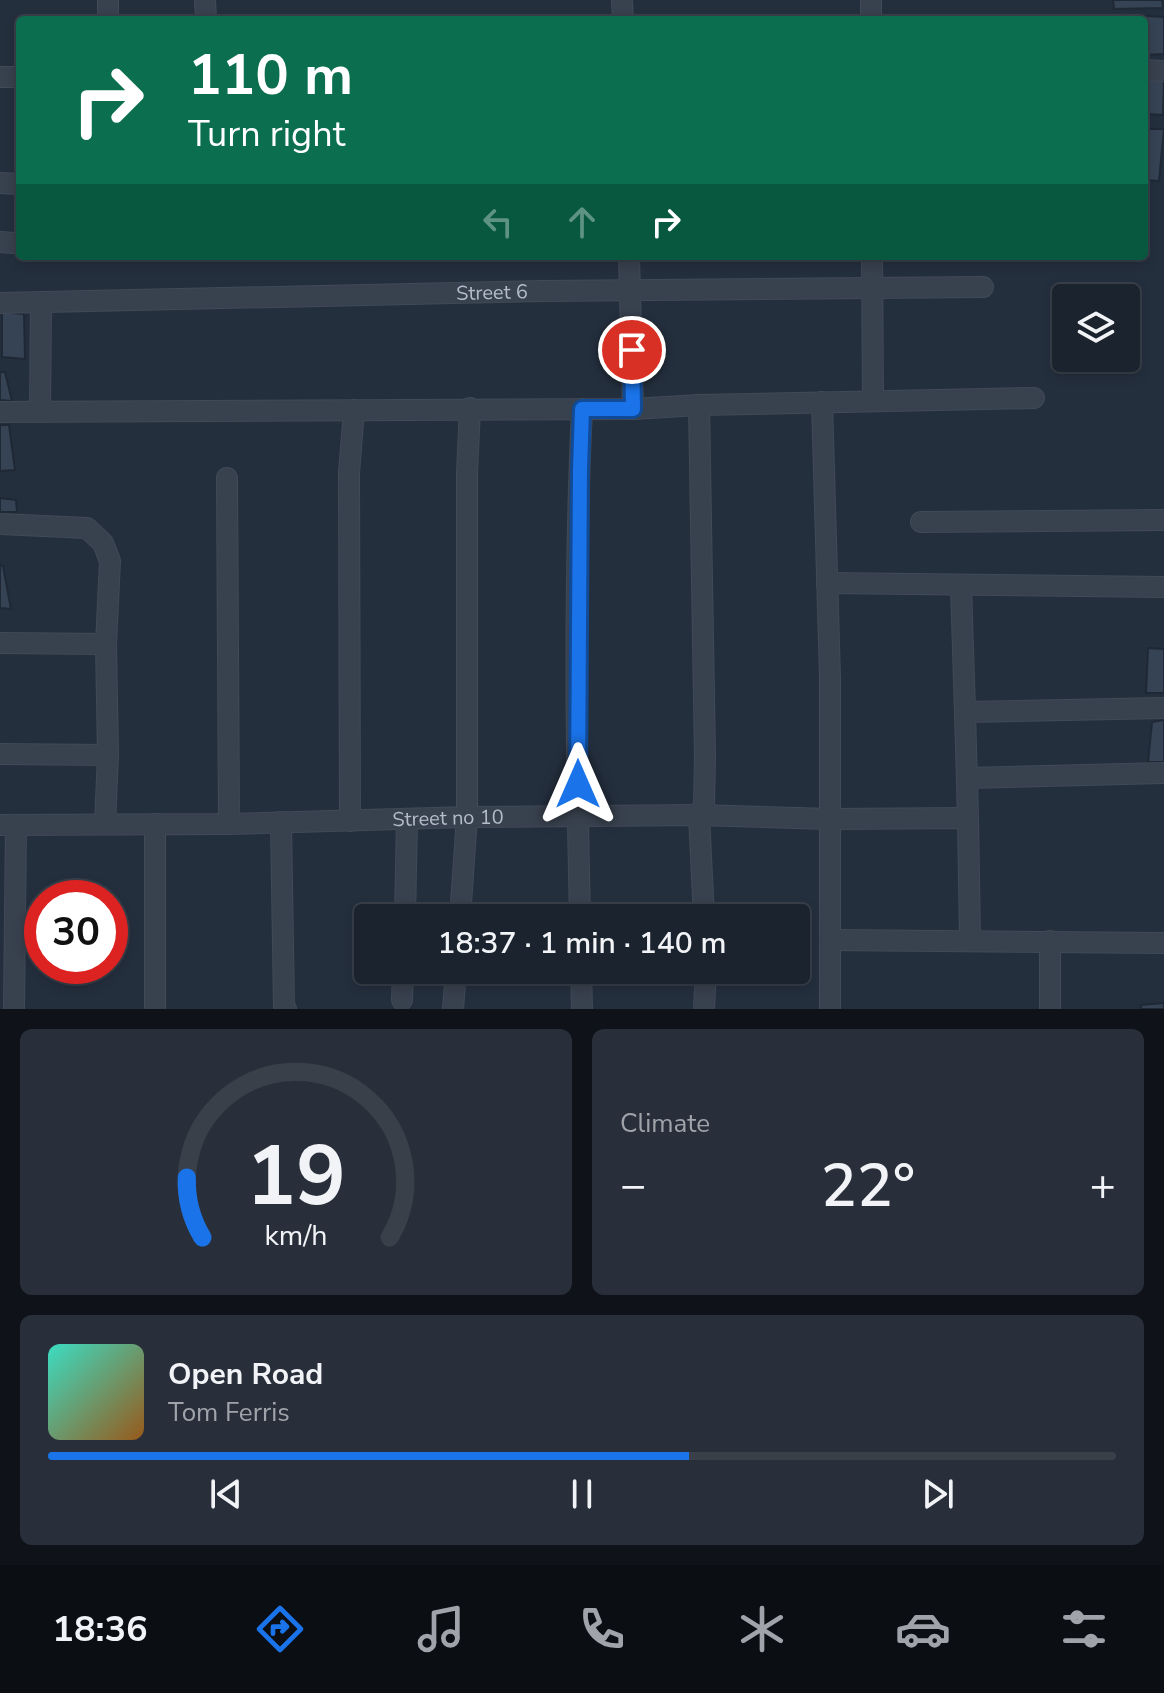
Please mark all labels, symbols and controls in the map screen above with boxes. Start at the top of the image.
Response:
text: 110 m [188,37,353,114]
icon: right [56,48,160,152]
text: Turn right [188,110,345,159]
icon: left [476,200,520,244]
icon: ahead [560,200,604,244]
icon: right [644,200,688,244]
street label: Street 6 [456,278,528,306]
map controls [1052,284,1140,372]
button: layers [1052,284,1140,372]
pin [598,316,666,384]
icon: arrive [610,328,654,372]
position arrow [536,742,620,826]
street label: Street no 10 [392,803,504,833]
speed limit sign: 30 [24,880,128,984]
text: 18:37 · 1 min · 140 m [437,923,727,964]
text: Climate [620,1106,710,1141]
text: 19 [246,1120,346,1233]
text: 22° [821,1145,915,1227]
text: − [620,1156,646,1216]
text: + [1090,1156,1116,1216]
text: km/h [265,1216,327,1255]
text: Open Road [168,1354,323,1395]
text: Tom Ferris [168,1395,290,1430]
icon: previous [204,1472,248,1516]
icon: pause [560,1472,604,1516]
icon: next [916,1472,960,1516]
icon: directions [252,1601,308,1657]
icon: music [413,1601,469,1657]
icon: phone [574,1601,630,1657]
icon: climate [734,1601,790,1657]
icon: car [895,1601,951,1657]
icon: filters [1056,1601,1112,1657]
text: 18:36 [52,1605,148,1654]

